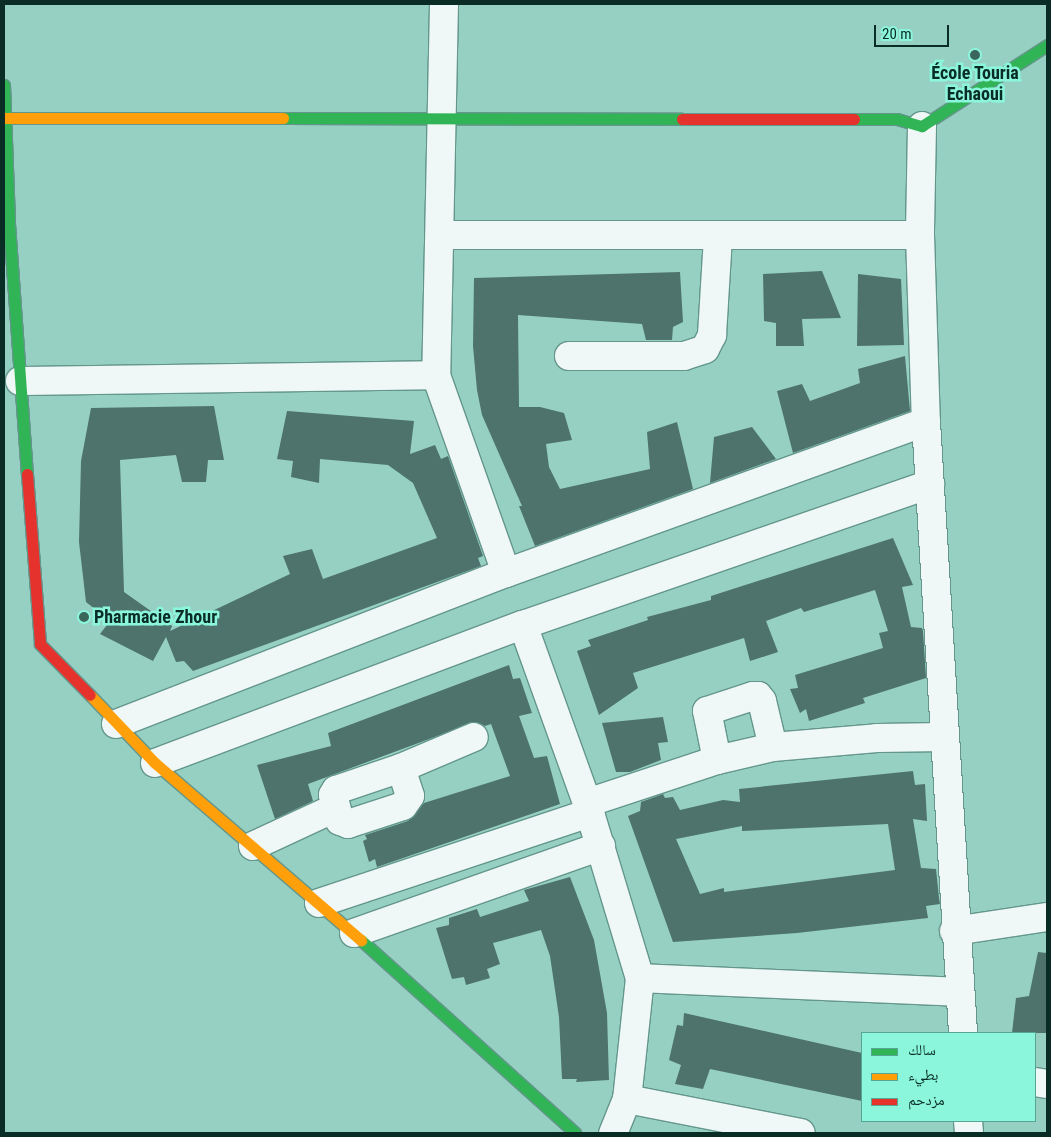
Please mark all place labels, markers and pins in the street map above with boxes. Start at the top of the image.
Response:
marker: École Touria Echaoui [969,49,981,61]
place label: École Touria Echaoui [931,63,1019,106]
place label: Pharmacie Zhour [94,606,217,628]
marker: Pharmacie Zhour [78,611,90,623]

